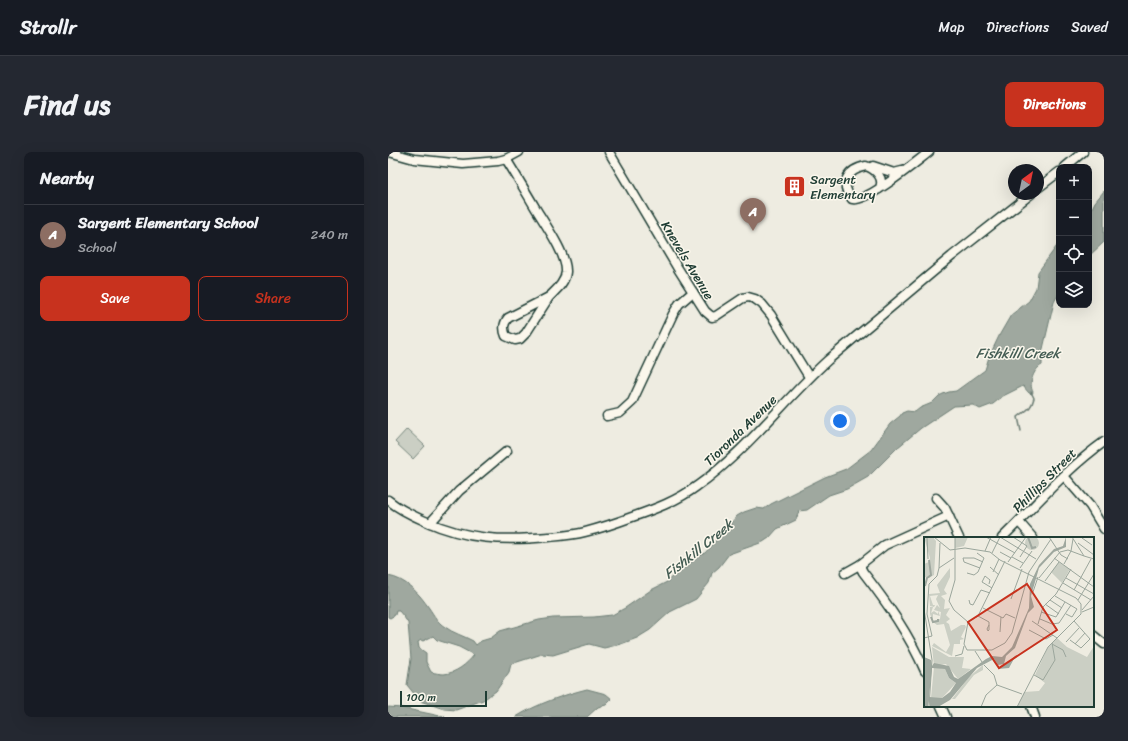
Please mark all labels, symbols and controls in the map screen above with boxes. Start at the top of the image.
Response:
text: Strollr [20,11,76,44]
text: Map [938,15,964,40]
text: Directions [986,15,1049,40]
text: Saved [1071,15,1108,40]
text: Find us [24,80,111,129]
button: Directions [1005,82,1104,127]
text: Nearby [40,163,94,193]
north arrow [1008,164,1044,200]
map controls [1056,164,1092,308]
button: + [1056,164,1092,200]
place label: Sargent Elementary [810,168,876,206]
building icon: Sargent Elementary [781,173,807,199]
pin: A [740,198,766,231]
button: − [1056,200,1092,236]
text: Sargent Elementary School [78,210,258,236]
street label: Knevels Avenue [655,216,720,305]
text: A [49,223,57,246]
text: 240 m [311,223,348,246]
text: School [78,236,116,259]
button: locate [1056,236,1092,272]
button: layers [1056,272,1092,308]
button: Save [40,276,190,321]
button: Share [198,276,348,321]
water label: Fishkill Creek [976,341,1062,366]
street label: Tioronda Avenue [698,389,783,472]
your location [830,411,850,431]
street label: Phillips Street [1007,443,1082,518]
water label: Fishkill Creek [658,512,740,586]
inset map [924,537,1094,707]
text: 100 m [406,688,436,707]
scale bar [400,689,487,708]

